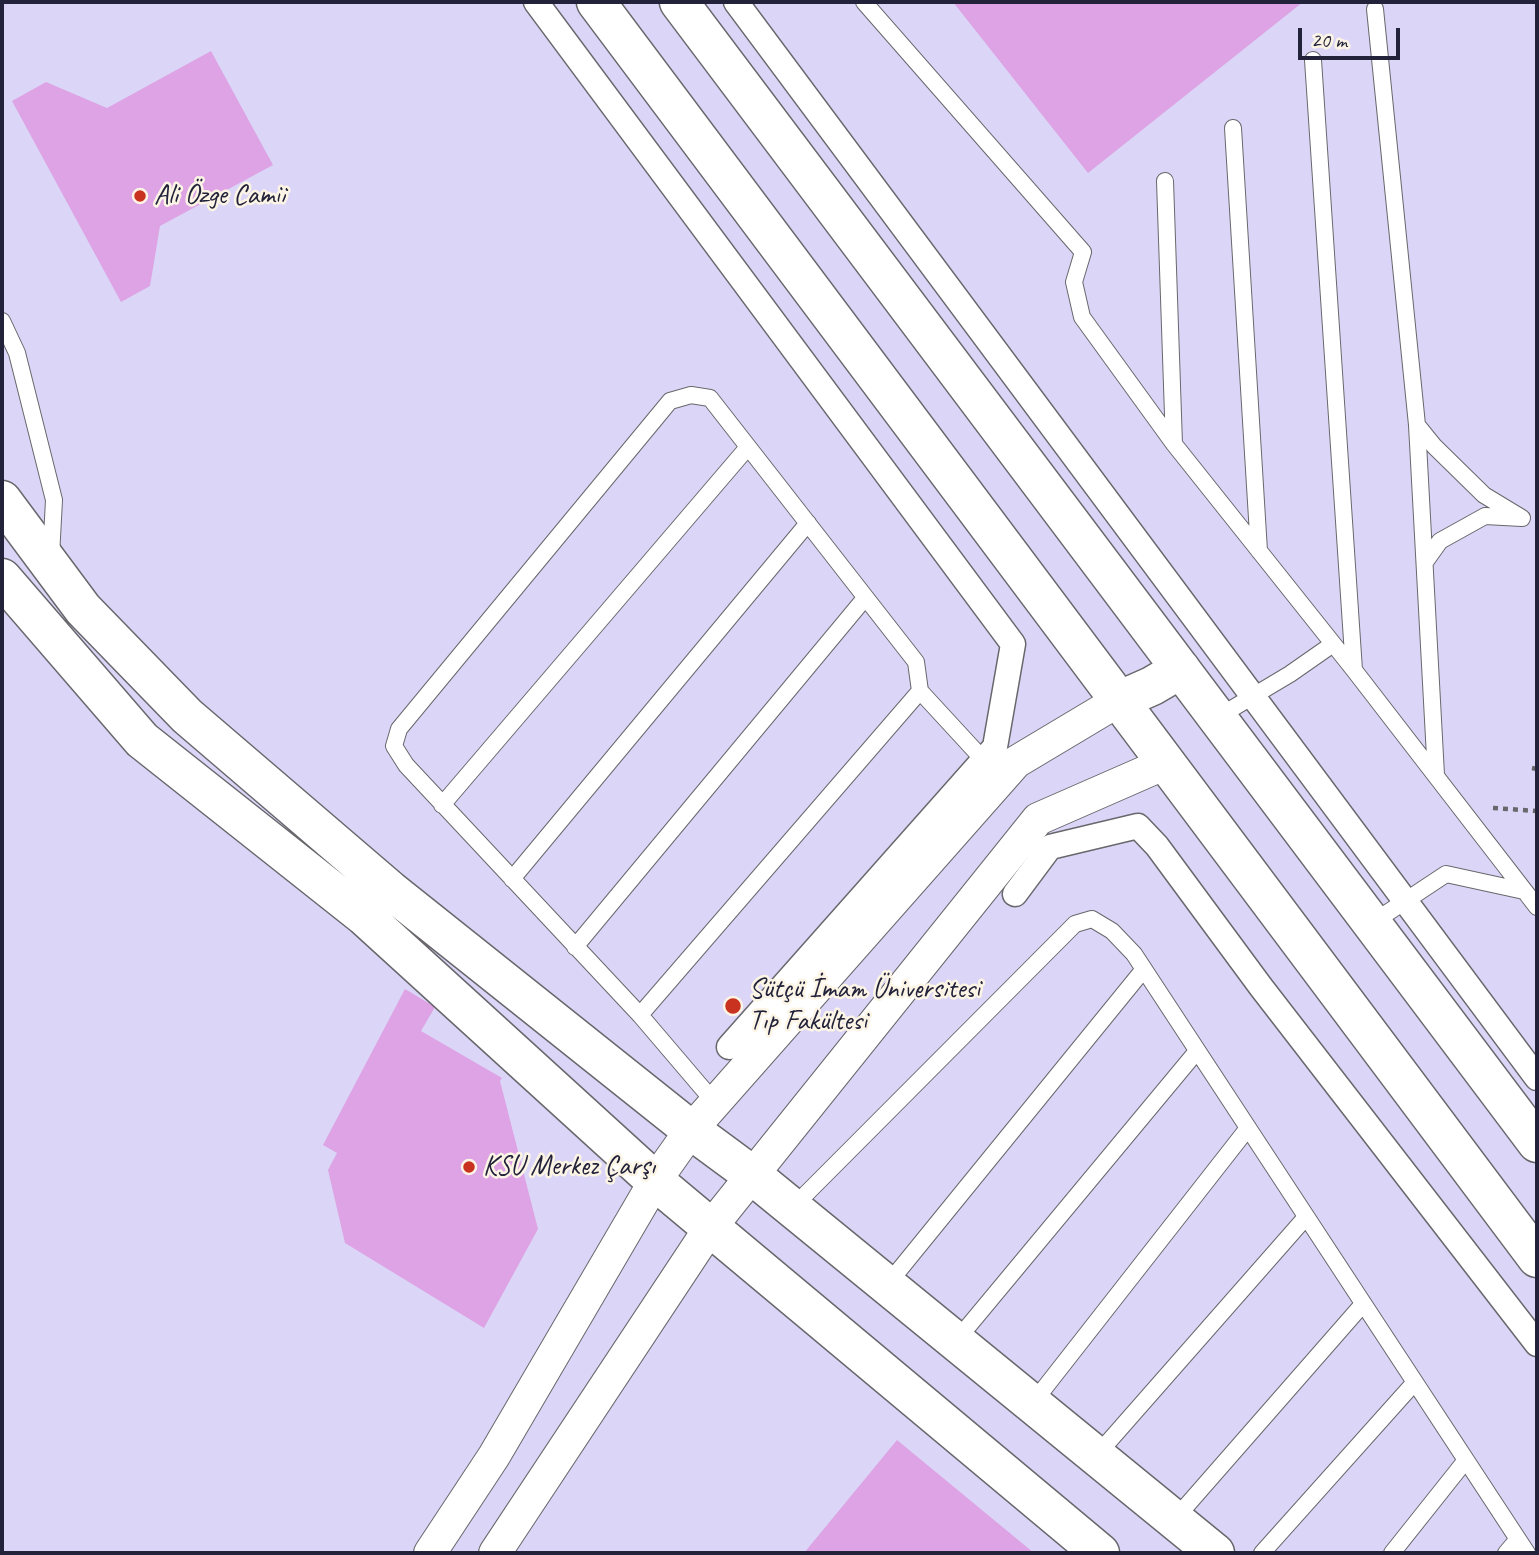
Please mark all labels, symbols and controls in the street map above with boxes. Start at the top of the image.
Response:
scale bar [1301,14,1402,58]
text: 20 m [1311,27,1347,53]
place label: Ali Özge Camii [154,179,285,213]
marker: Ali Özge Camii [132,188,148,204]
place label: Sütçü İmam Üniversitesi Tıp Fakültesi [749,973,980,1039]
marker: Sütçü İmam Üniversitesi Tıp Fakültesi [723,996,743,1016]
place label: KSU Merkez Çarşı [483,1150,655,1184]
marker: KSU Merkez Çarşı [461,1159,477,1175]

